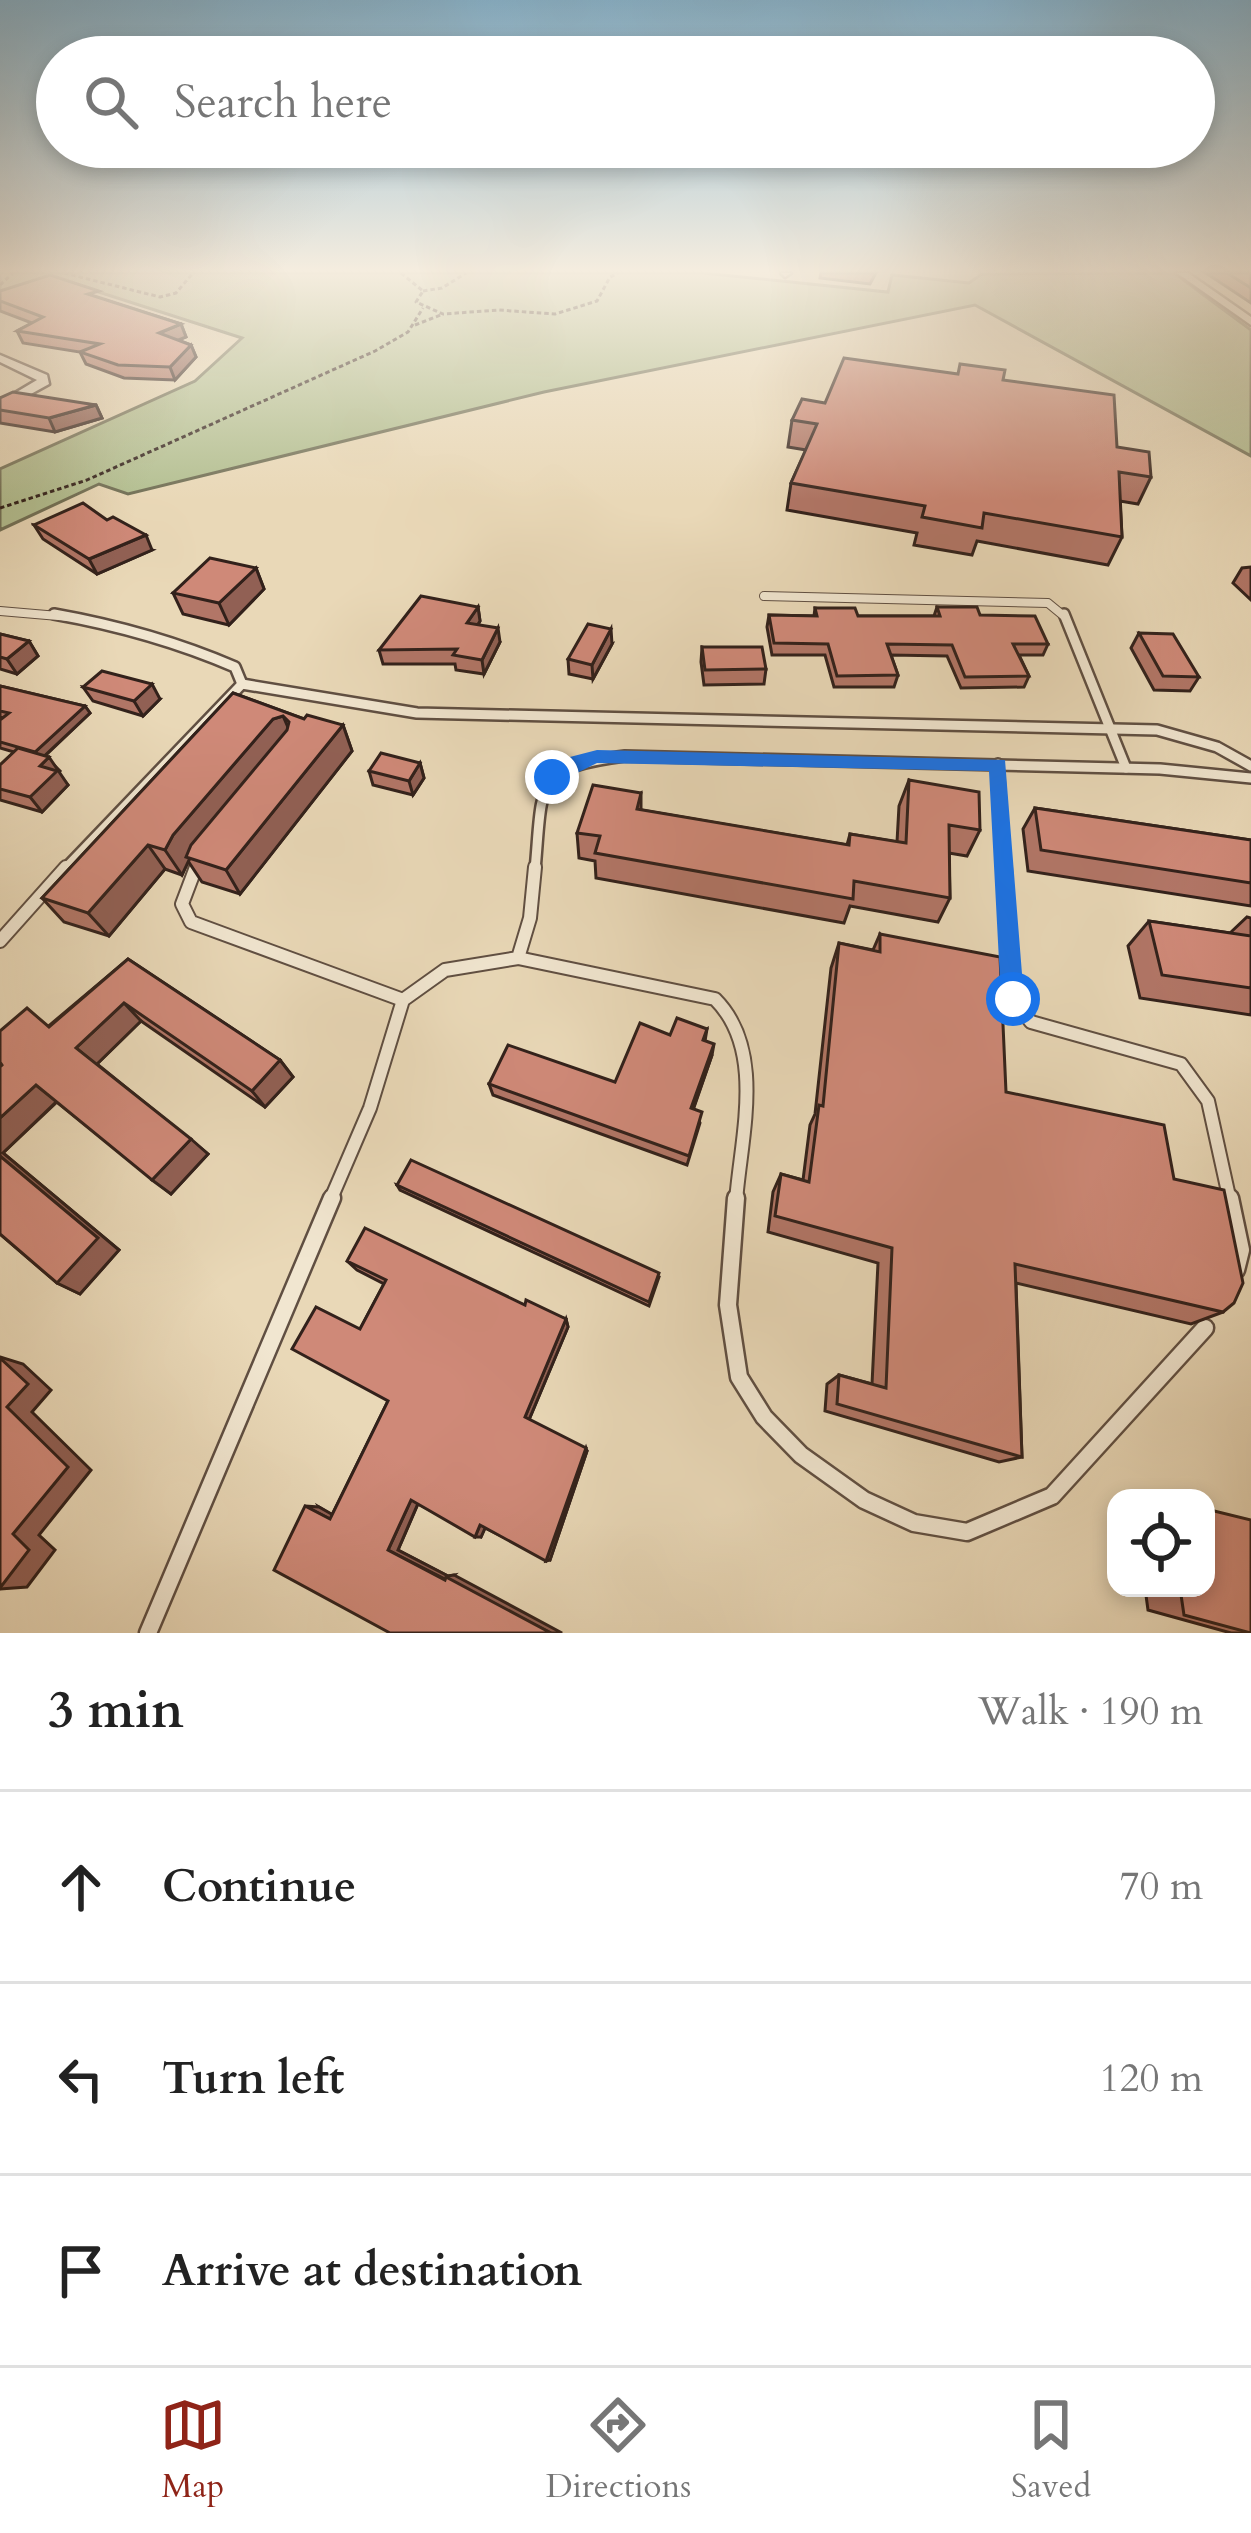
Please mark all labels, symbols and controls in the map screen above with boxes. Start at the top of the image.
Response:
search box [36,36,1215,168]
icon: search [78,69,144,135]
text: Search here [174,72,392,133]
route end [525,750,579,804]
route start [986,972,1040,1026]
map controls [1107,1489,1215,1597]
button: locate [1107,1489,1215,1597]
text: 3 min [48,1676,184,1746]
text: Walk · 190 m [978,1685,1203,1738]
icon: ahead [48,1854,114,1920]
text: Continue [162,1856,356,1917]
text: 70 m [1120,1860,1203,1913]
icon: left [48,2046,114,2112]
text: Turn left [162,2048,344,2109]
text: 120 m [1100,2052,1203,2105]
icon: arrive [48,2238,114,2304]
text: Arrive at destination [162,2240,582,2301]
tab: Map [160,2392,226,2509]
tab: Directions [546,2392,691,2509]
tab: Saved [1011,2392,1091,2509]

